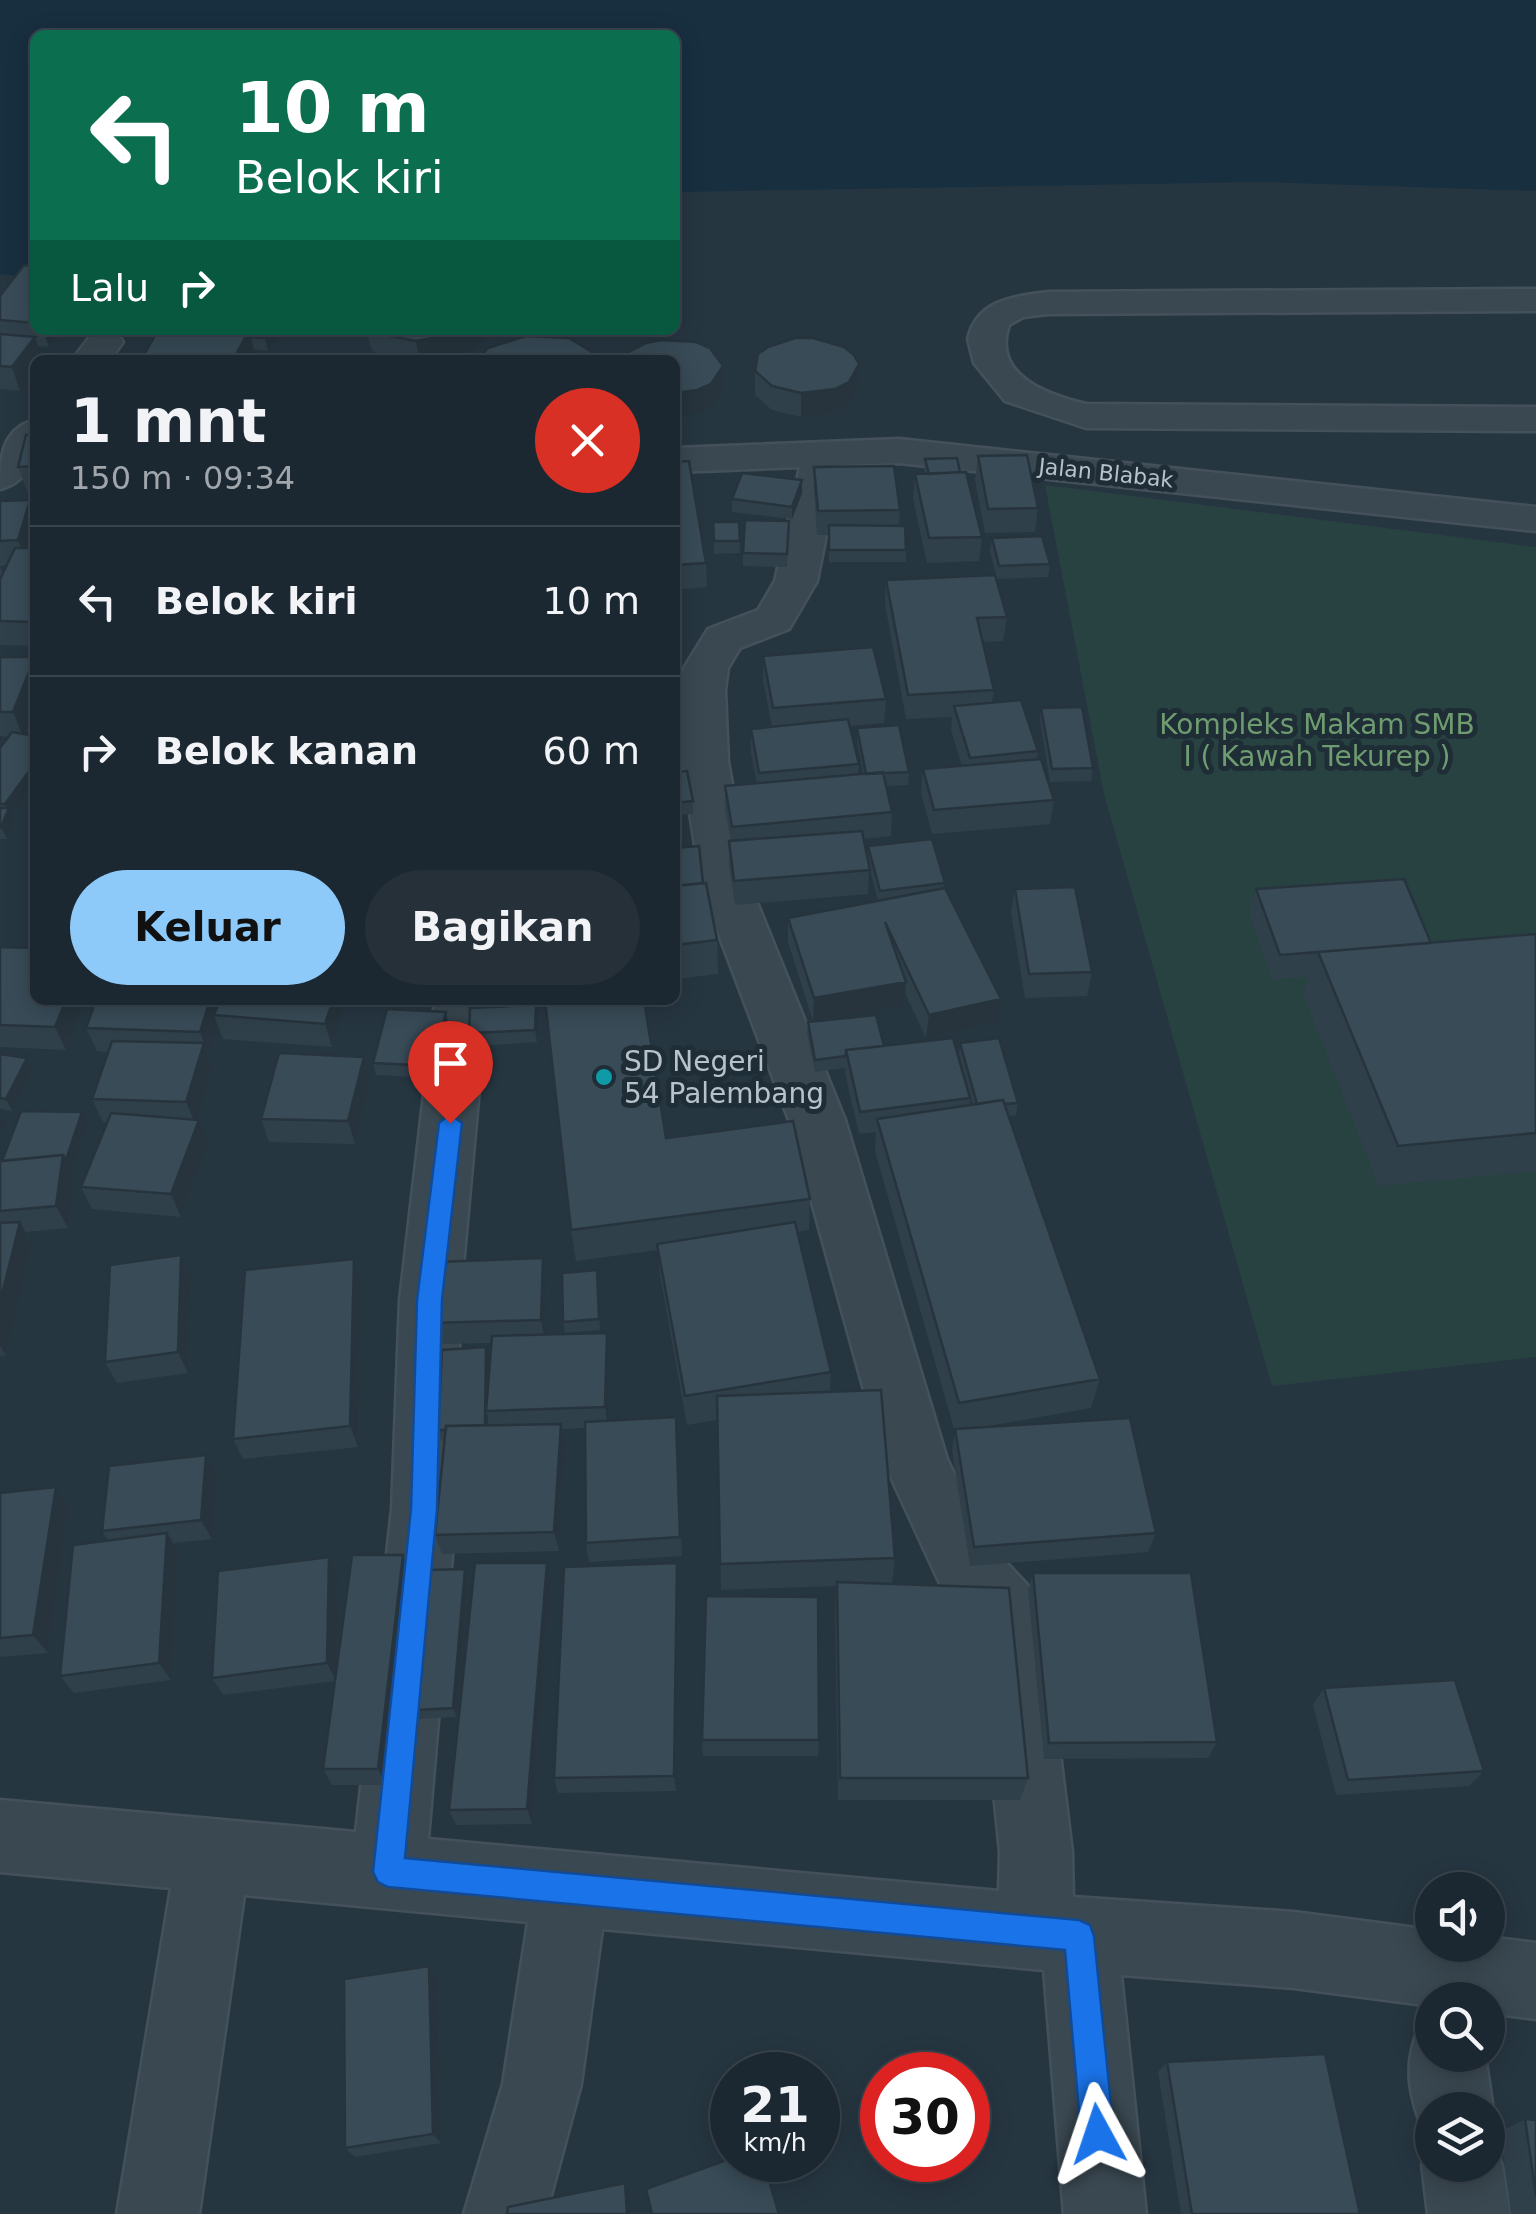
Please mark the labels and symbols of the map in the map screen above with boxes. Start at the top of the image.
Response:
street label: Jalan Blabak [1035,453,1175,493]
park label: Kompleks Makam SMB I ( Kawah Tekurep ) [1159,708,1475,773]
pin [408,1021,493,1124]
place label: SD Negeri 54 Palembang [624,1045,824,1110]
marker: SD Negeri 54 Palembang [593,1066,615,1088]
speed limit sign: 30 [860,2052,990,2182]
position arrow [1046,2082,1150,2186]

